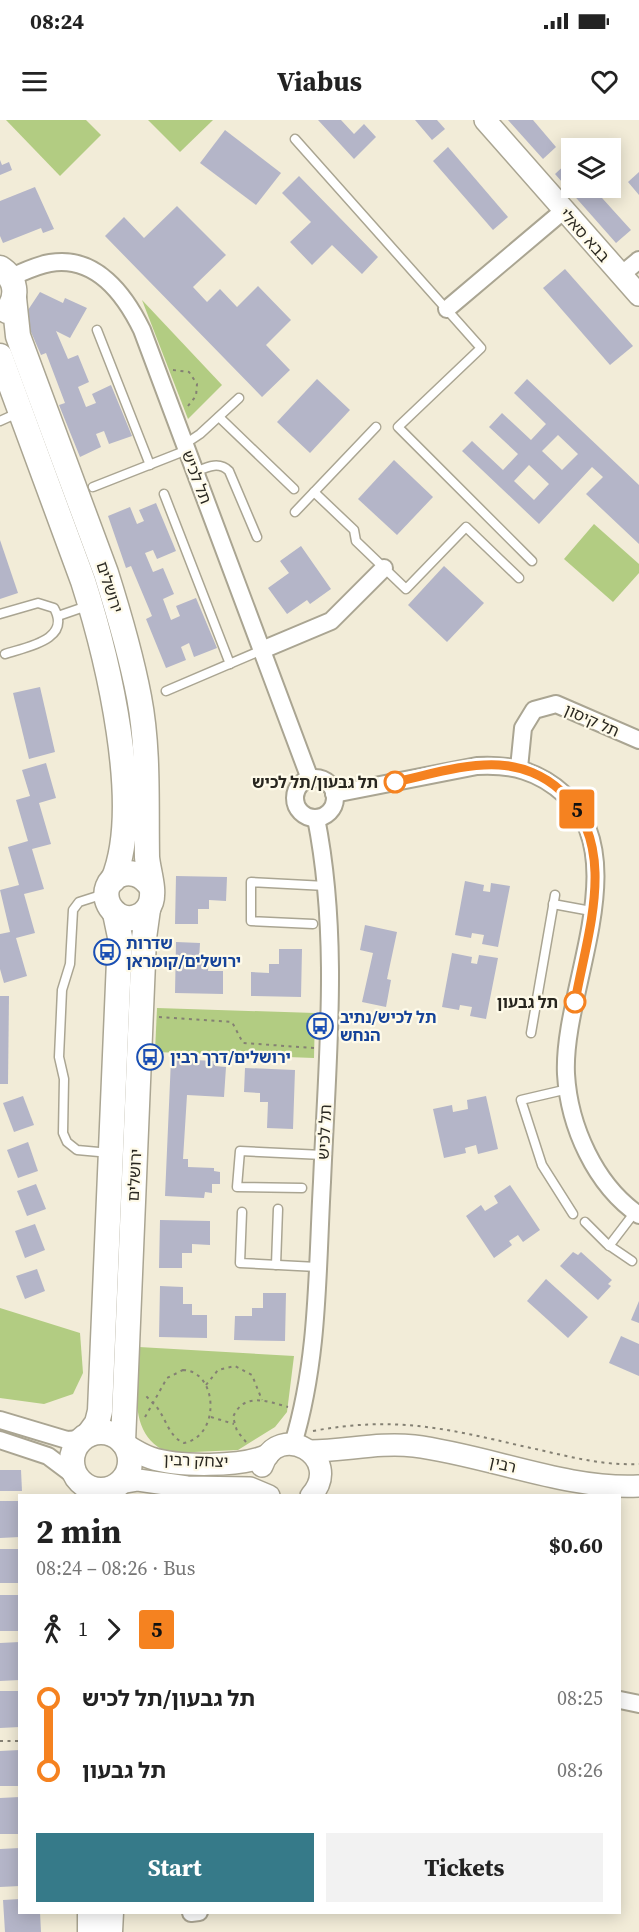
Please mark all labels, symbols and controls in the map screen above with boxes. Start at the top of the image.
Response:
text: 08:24 [30,6,84,36]
text: Viabus [277,63,362,100]
icon: menu [18,65,51,98]
icon: heart [588,65,621,98]
map controls [561,138,621,198]
button: layers [561,138,621,198]
street label: בבא סאלי [555,203,615,267]
street label: תל לכיש [177,447,217,507]
street label: ירושלים [91,558,129,616]
street label: תל קיסון [561,698,623,742]
place label: תל גבעון/תל לכיש [252,771,378,793]
marker: תל גבעון/תל לכיש [384,771,406,793]
line badge: 5 [558,790,596,828]
text: 5 [571,795,583,824]
place label: שדרות ירושלים/קומראן [126,932,241,972]
bus stop icon: שדרות ירושלים/קומראן [92,937,122,967]
place label: תל גבעון [497,991,558,1013]
marker: תל גבעון [564,991,586,1013]
place label: תל לכיש/נתיב הנחש [340,1006,436,1046]
bus stop icon: תל לכיש/נתיב הנחש [305,1011,335,1041]
bus stop icon: ירושלים/דרך רבין [135,1042,165,1072]
place label: ירושלים/דרך רבין [170,1046,291,1068]
street label: תל לכיש [312,1104,336,1160]
street label: ירושלים [122,1148,146,1202]
street label: יצחק רבין [163,1448,229,1472]
street label: רבין [487,1450,519,1478]
text: 2 min [36,1509,122,1554]
text: $0.60 [549,1530,603,1560]
text: 08:24 – 08:26 · Bus [36,1554,195,1582]
icon: walk [36,1613,69,1646]
icon: forward [97,1613,130,1646]
text: 1 [78,1615,88,1643]
text: 5 [151,1615,162,1644]
text: תל גבעון/תל לכיש [82,1683,255,1713]
text: 08:25 [557,1684,603,1712]
text: תל גבעון [82,1755,166,1785]
text: 08:26 [557,1756,603,1784]
button: Start [36,1833,314,1902]
button: Tickets [326,1833,603,1902]

